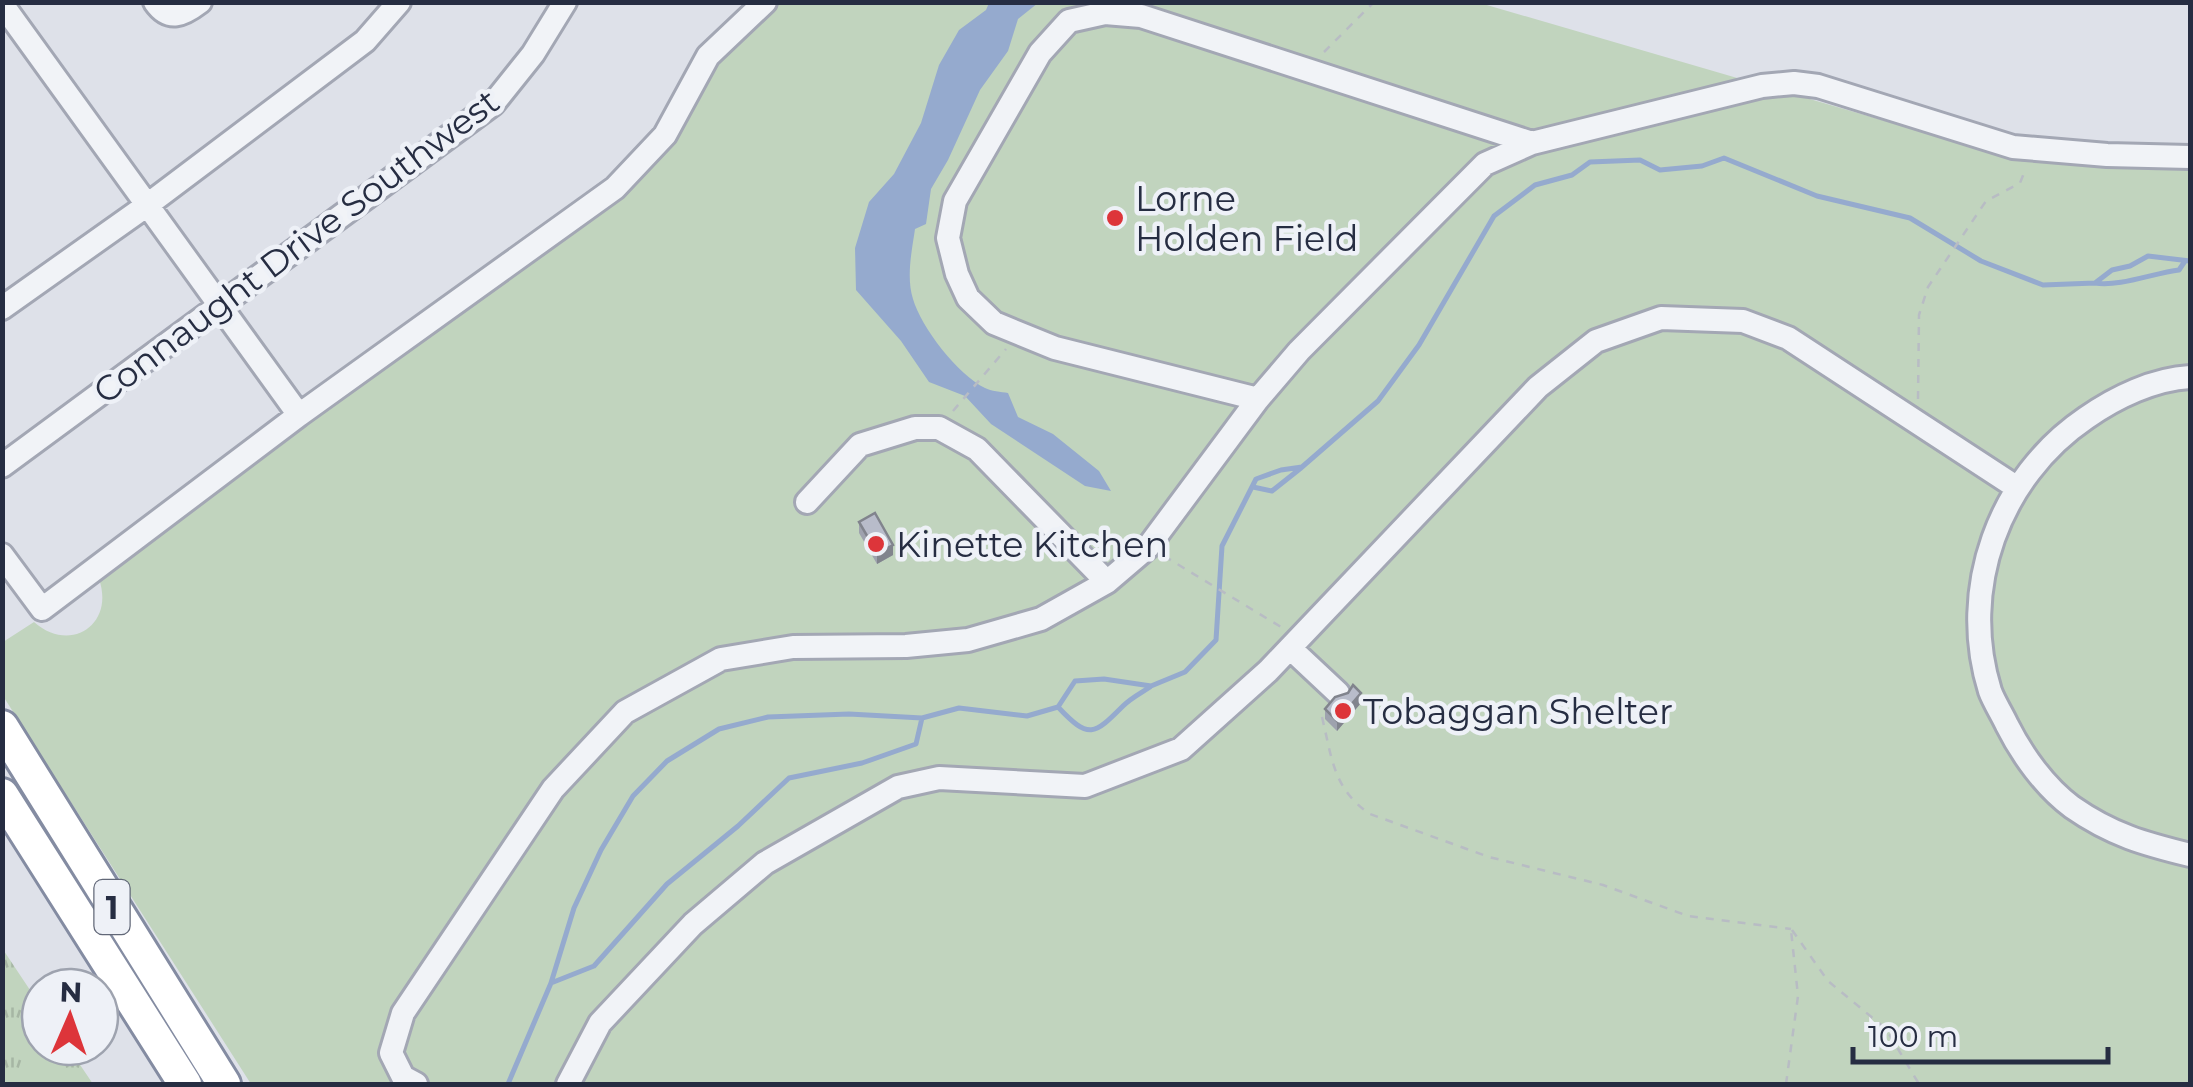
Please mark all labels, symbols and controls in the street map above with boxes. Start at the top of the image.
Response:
street label: Connaught Drive Southwest [85,79,507,413]
place label: Lorne Holden Field [1135,177,1358,260]
marker: Lorne Holden Field [1104,207,1126,229]
place label: Kinette Kitchen [896,523,1168,566]
marker: Kinette Kitchen [865,533,887,555]
place label: Tobaggan Shelter [1363,690,1673,733]
marker: Tobaggan Shelter [1332,700,1354,722]
road number: 1 [94,880,130,934]
north arrow [20,967,120,1067]
text: N [59,975,83,1009]
scale bar [1853,1002,2108,1064]
text: 100 m [1868,1018,1958,1055]

